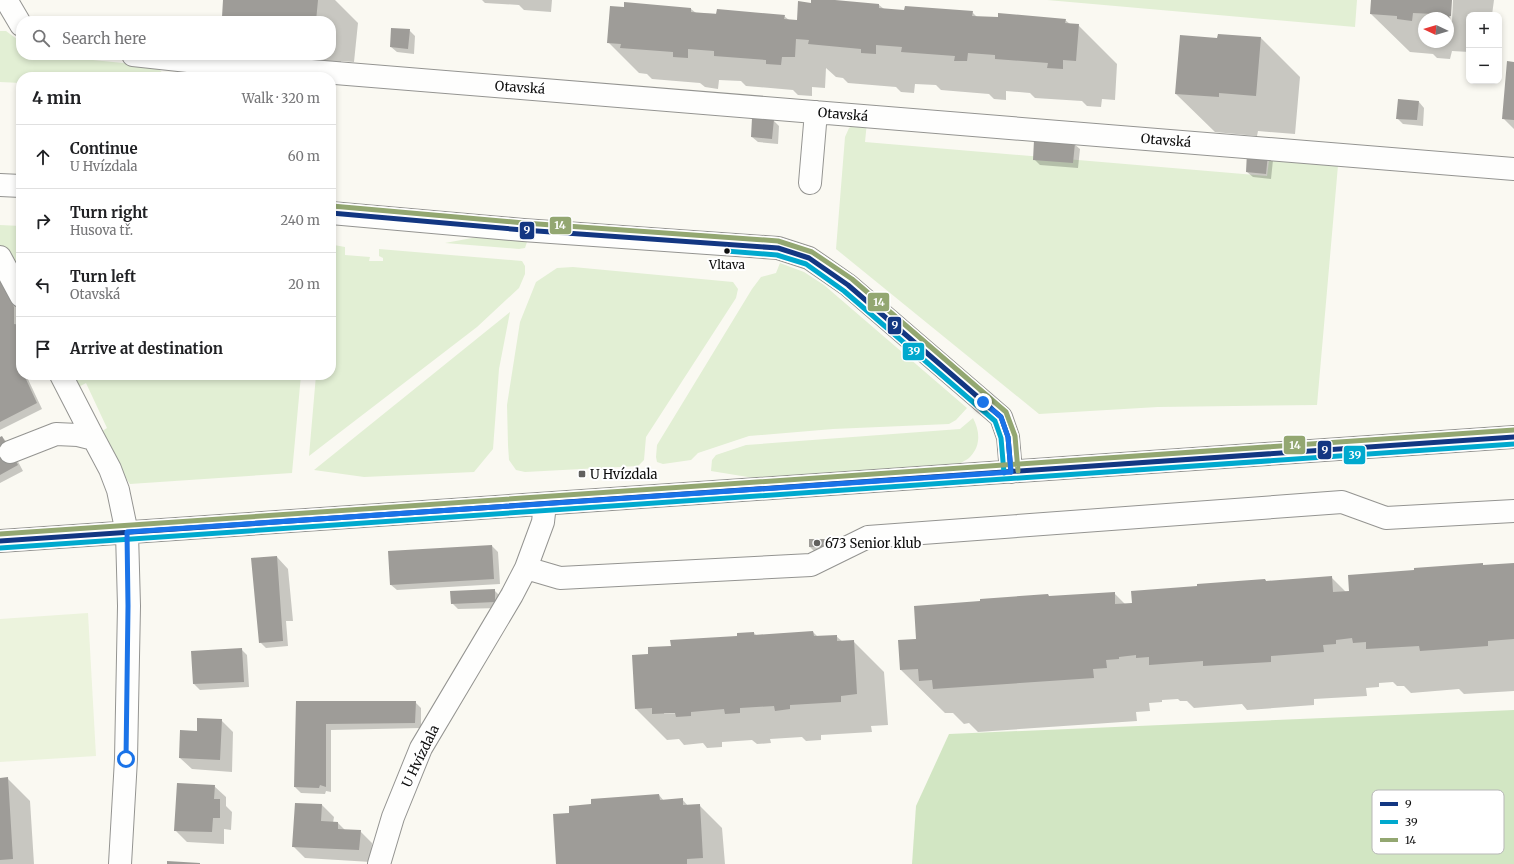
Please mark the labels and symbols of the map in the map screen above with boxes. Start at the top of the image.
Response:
north arrow [1418,12,1454,48]
street label: Otavská [494,77,546,98]
street label: Otavská [817,104,869,125]
street label: Otavská [1140,130,1192,151]
line badge: 14 [549,216,572,235]
text: 14 [554,218,566,232]
line badge: 9 [519,221,535,240]
text: 9 [524,223,531,237]
marker: Vltava [722,246,732,256]
place label: Vltava [708,257,746,272]
line badge: 14 [867,292,890,312]
text: 14 [873,295,885,309]
line badge: 9 [887,316,902,335]
text: 9 [892,318,899,332]
line badge: 39 [902,342,925,361]
text: 39 [908,344,921,358]
route end [974,393,992,411]
line badge: 14 [1283,435,1306,455]
text: 14 [1289,438,1301,452]
line badge: 9 [1317,440,1332,460]
text: 9 [1322,443,1329,457]
line badge: 39 [1343,445,1366,465]
text: 39 [1349,448,1362,462]
place label: U Hvízdala [590,466,658,483]
marker: U Hvízdala [577,469,587,479]
place label: 673 Senior klub [825,535,922,552]
marker: 673 Senior klub [812,538,822,548]
street label: U Hvízdala [398,722,443,790]
route start [117,750,135,768]
legend [1372,790,1504,854]
text: 9 [1405,797,1412,811]
text: 39 [1405,815,1418,829]
text: 14 [1405,833,1416,847]

